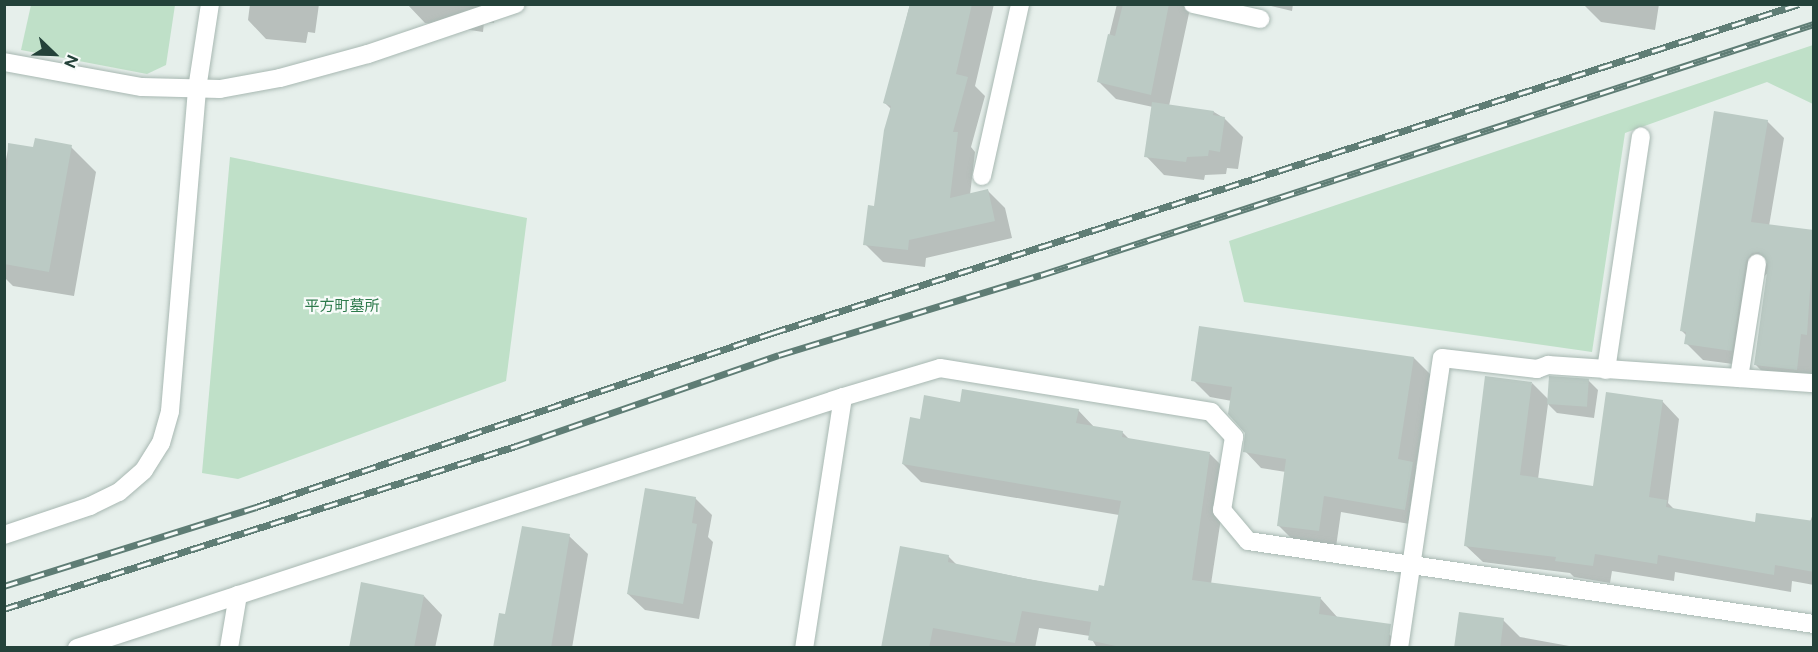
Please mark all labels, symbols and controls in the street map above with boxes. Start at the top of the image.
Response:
north arrow [24,24,84,84]
text: N [60,52,82,71]
park label: 平方町墓所 [305,298,379,316]

